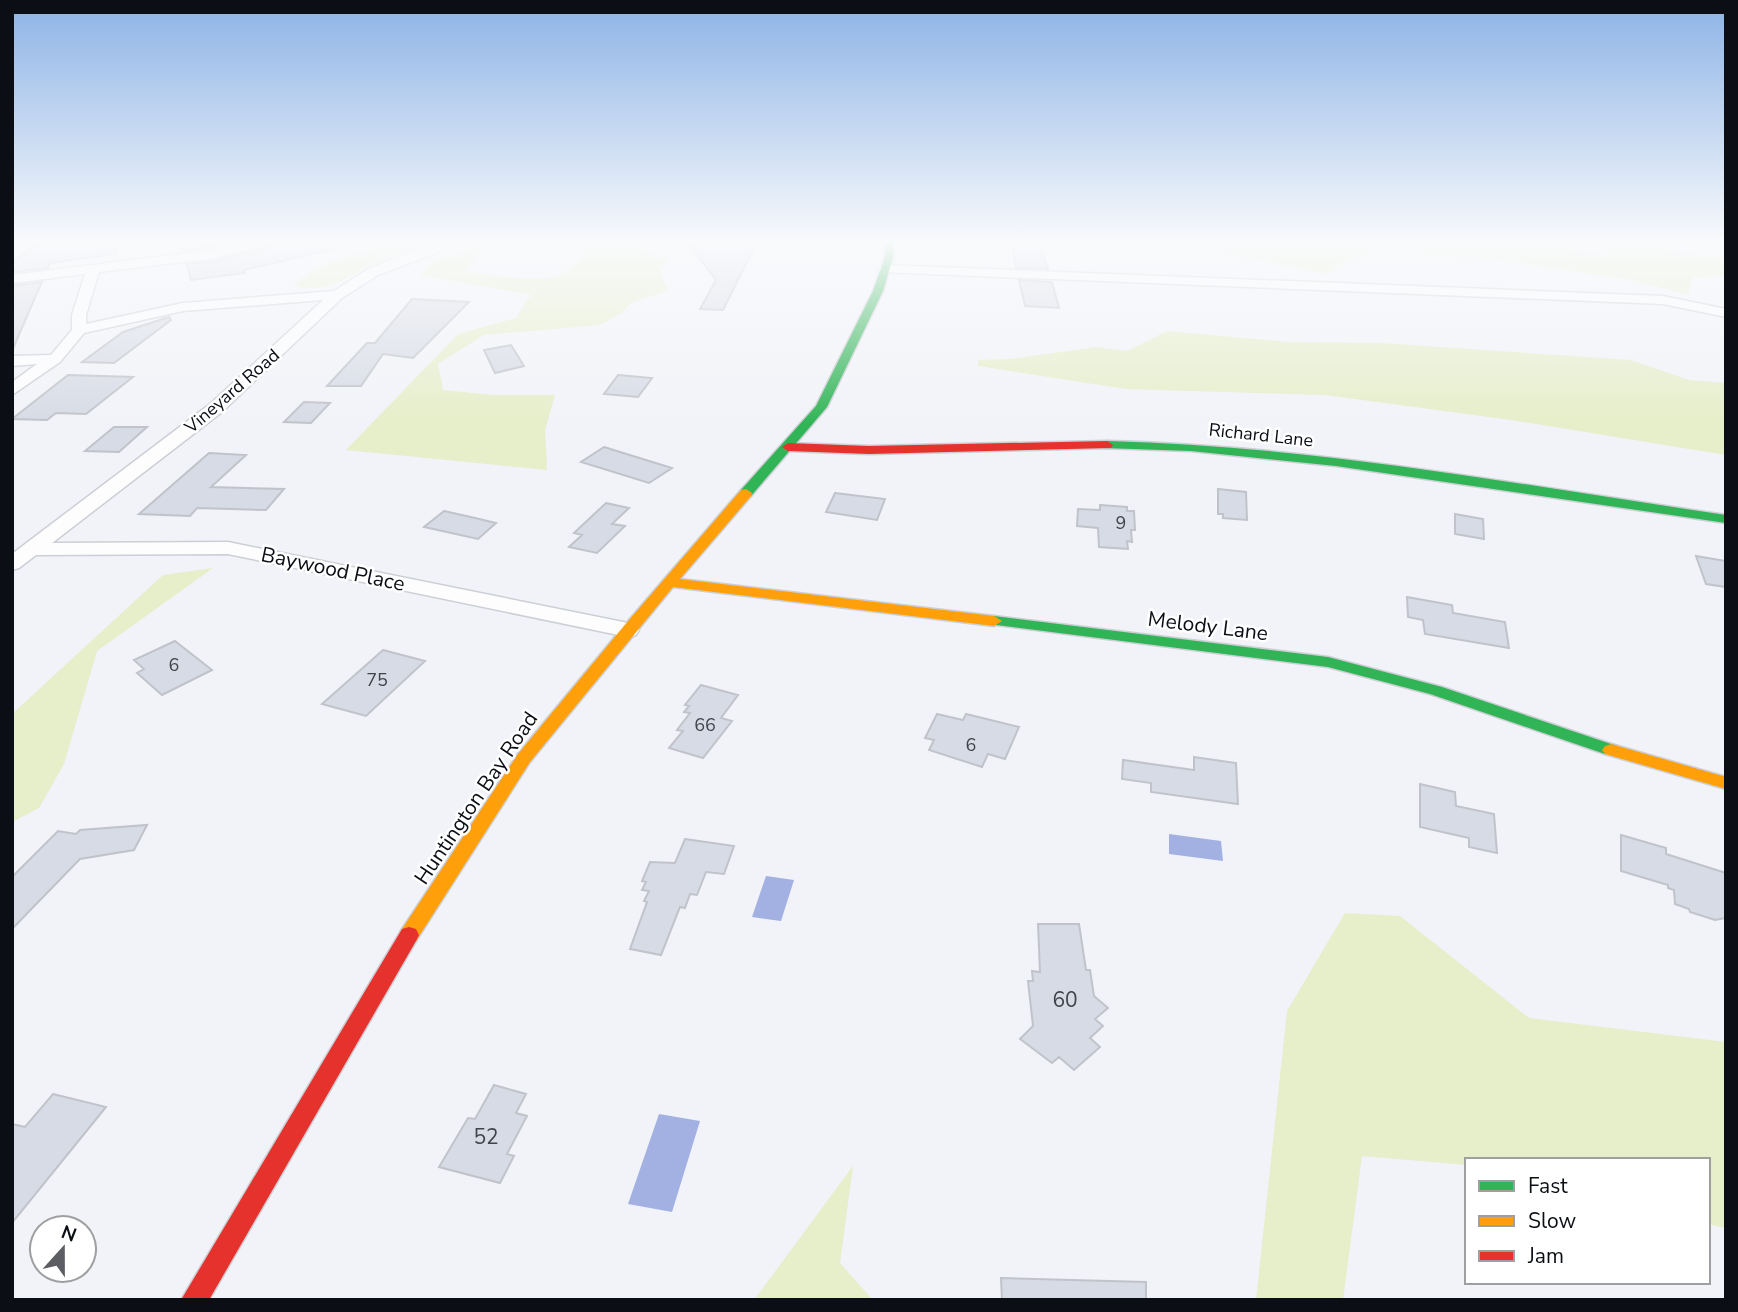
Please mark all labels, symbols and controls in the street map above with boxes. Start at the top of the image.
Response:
street label: Vineyard Road [179,343,284,439]
street label: Richard Lane [1208,418,1314,452]
house number: 9 [1116,511,1126,535]
street label: Baywood Place [259,540,407,598]
street label: Melody Lane [1146,605,1270,647]
house number: 6 [169,653,179,677]
house number: 75 [366,668,388,692]
street label: Huntington Bay Road [408,706,544,890]
house number: 66 [694,713,716,737]
house number: 6 [966,733,976,757]
house number: 60 [1052,986,1078,1014]
house number: 52 [473,1123,499,1151]
legend [1465,1158,1710,1284]
text: Fast [1528,1172,1568,1200]
text: Slow [1528,1207,1577,1235]
north arrow [28,1214,98,1284]
text: N [57,1219,80,1249]
text: Jam [1527,1242,1564,1270]

